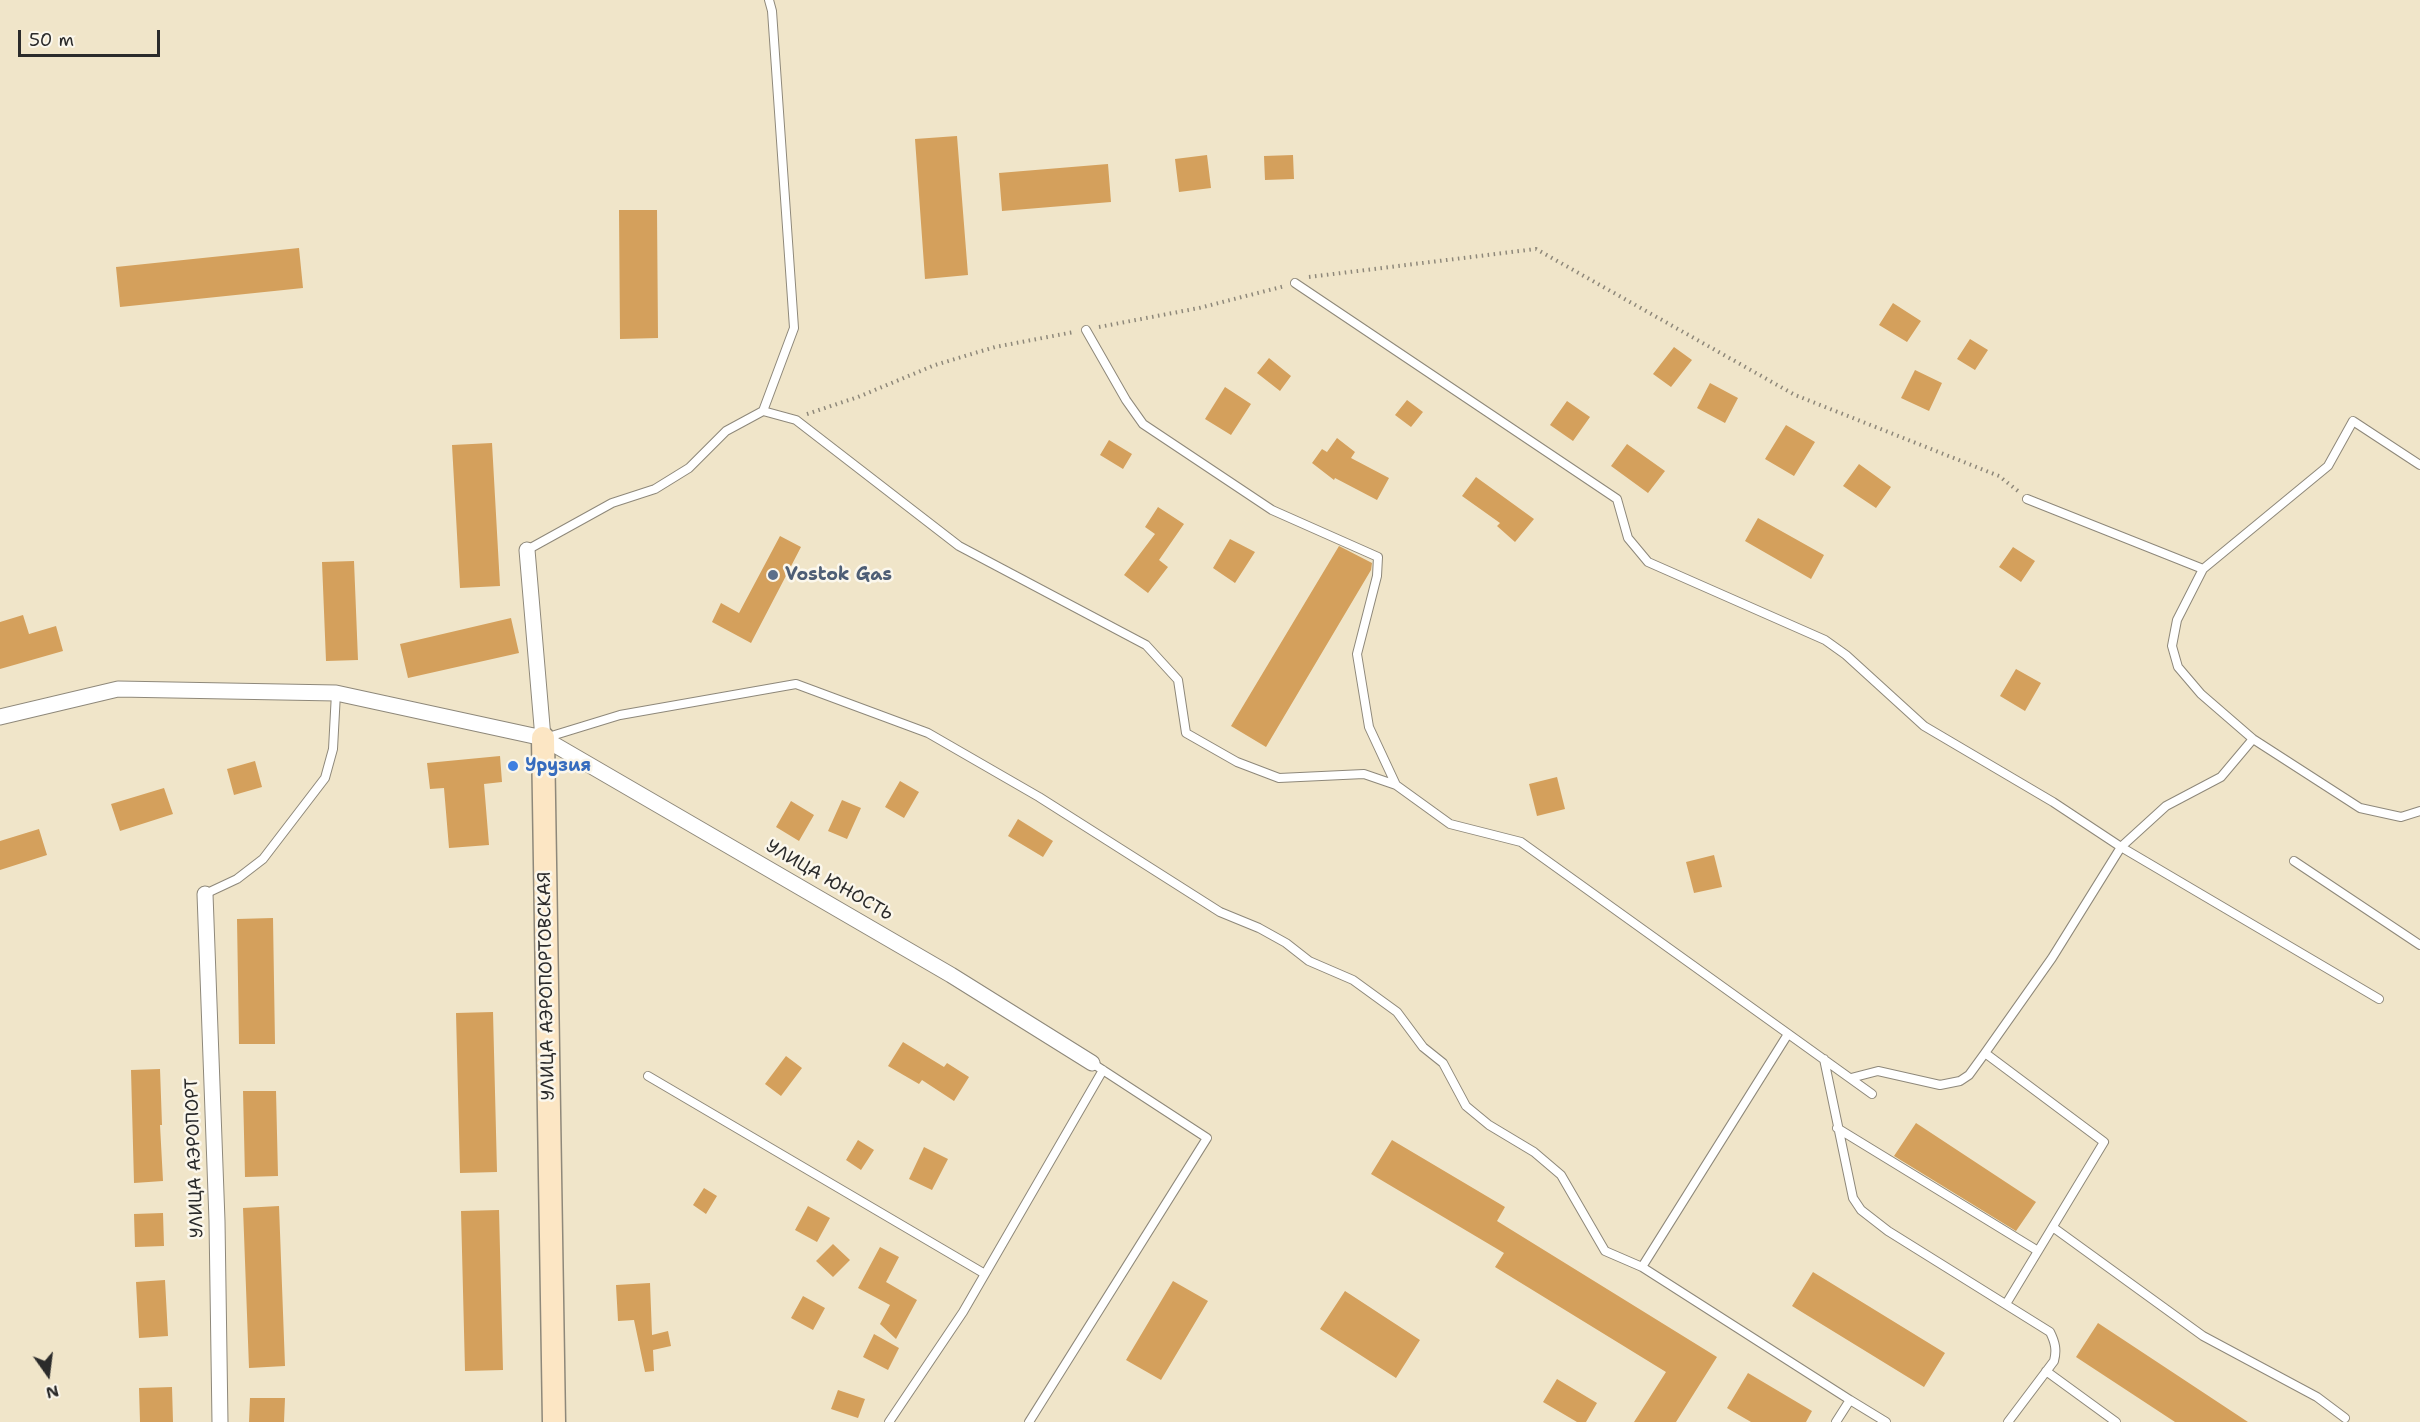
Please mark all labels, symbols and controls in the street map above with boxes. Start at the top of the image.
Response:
scale bar [21,18,164,56]
text: 50 m [29,28,74,52]
place label: Vostok Gas [785,564,892,586]
marker: Vostok Gas [766,568,780,582]
place label: Урузия [525,755,591,777]
marker: Урузия [506,759,520,773]
street label: УЛИЦА ЮНОСТЬ [762,836,896,926]
street label: УЛИЦА АЭРОПОРТОВСКАЯ [534,871,560,1101]
street label: УЛИЦА АЭРОПОРТ [181,1077,209,1239]
north arrow [18,1344,78,1404]
text: N [44,1380,61,1404]

